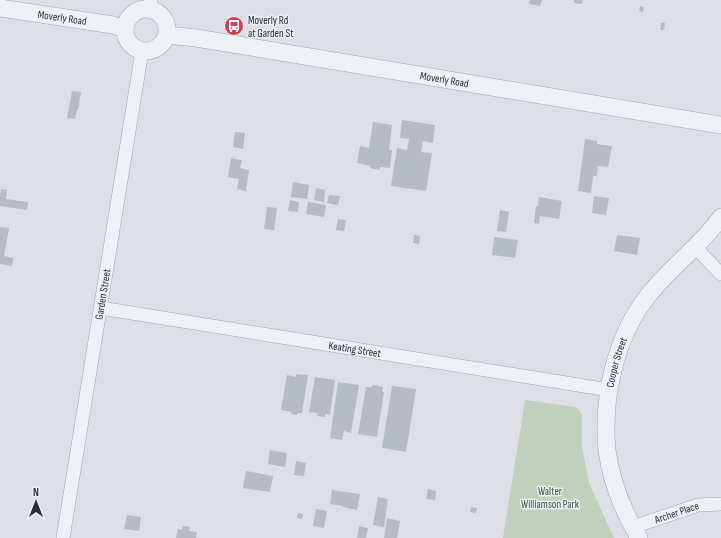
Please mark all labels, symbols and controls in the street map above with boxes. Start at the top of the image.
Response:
street label: Moverly Road [37,8,88,28]
place label: Moverly Rd at Garden St [248,14,294,40]
bus stop icon: Moverly Rd at Garden St [223,15,245,37]
street label: Moverly Road [419,69,470,90]
street label: Garden Street [93,267,114,321]
street label: Cooper Street [604,335,630,388]
street label: Keating Street [327,339,382,360]
north arrow [16,482,56,522]
park label: Walter Williamson Park [521,485,580,511]
text: N [33,486,39,499]
street label: Archer Place [652,499,701,527]

